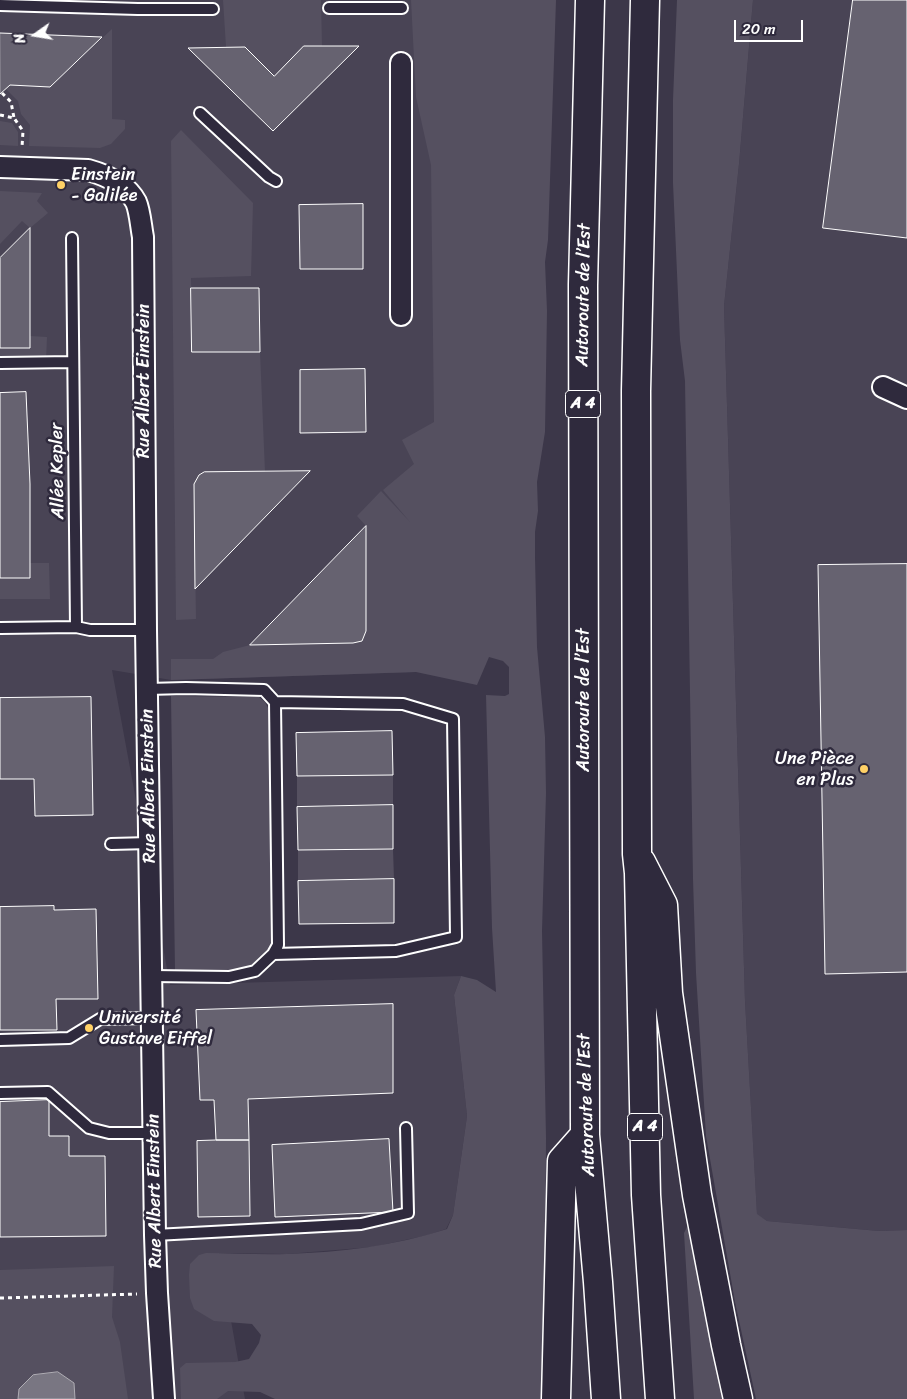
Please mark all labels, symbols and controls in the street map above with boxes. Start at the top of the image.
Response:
north arrow [10,10,60,60]
scale bar [737,10,806,42]
text: 20 m [742,16,776,42]
text: N [7,31,33,46]
place label: Einstein - Galilée [71,164,137,206]
marker: Einstein - Galilée [55,179,67,191]
street label: Autoroute de l’Est [572,223,596,367]
street label: Rue Albert Einstein [133,304,155,458]
road number: A 4 [566,390,600,418]
street label: Allée Kepler [46,422,70,520]
street label: Autoroute de l’Est [573,628,595,772]
street label: Rue Albert Einstein [137,709,161,863]
place label: Une Pièce en Plus [775,748,854,791]
marker: Une Pièce en Plus [858,763,870,775]
place label: Université Gustave Eiffel [99,1007,212,1050]
marker: Université Gustave Eiffel [83,1022,95,1034]
street label: Autoroute de l’Est [574,1033,600,1177]
street label: Rue Albert Einstein [143,1114,167,1268]
road number: A 4 [628,1114,662,1140]

